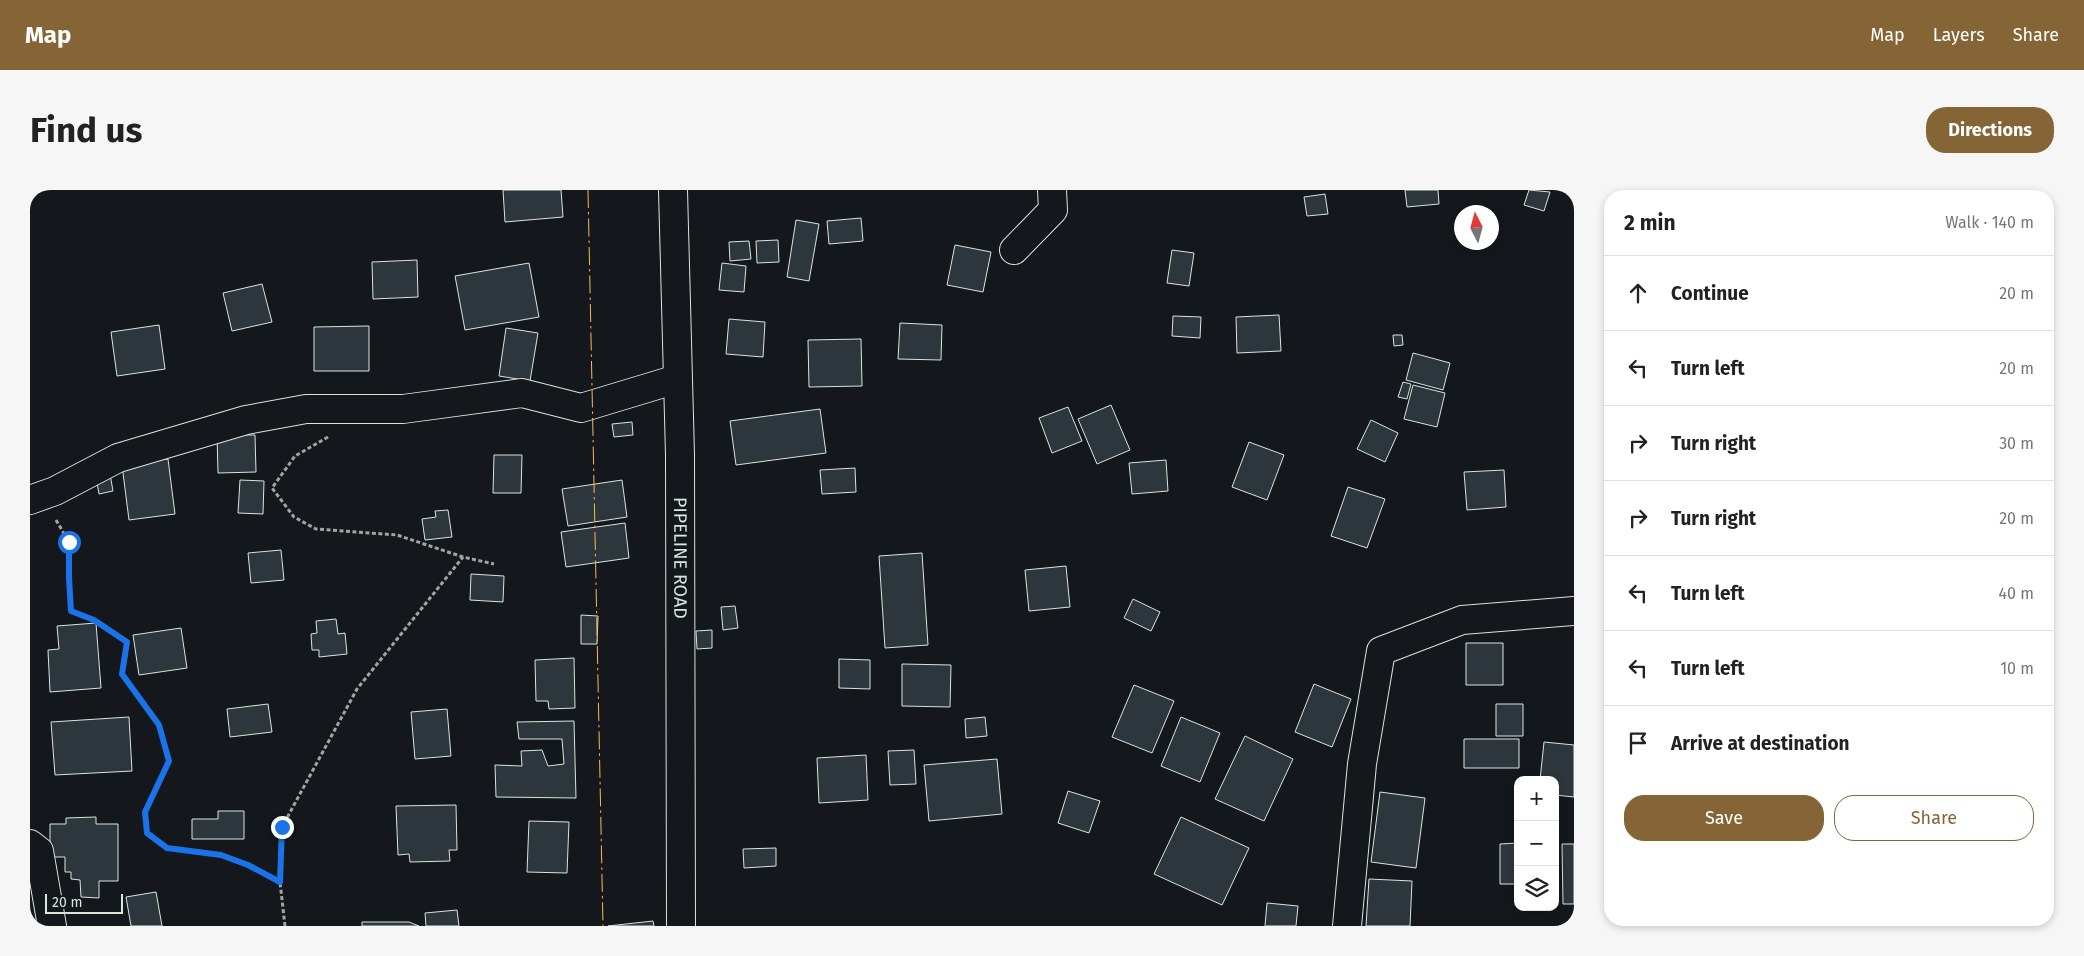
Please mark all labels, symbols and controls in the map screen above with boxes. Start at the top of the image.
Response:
text: Map [25,21,71,49]
text: Map [1870,24,1905,46]
text: Layers [1933,24,1985,46]
text: Share [2013,24,2059,46]
button: Directions [1926,107,2054,153]
text: Find us [30,109,142,151]
north arrow [1454,205,1499,250]
text: 2 min [1624,210,1676,236]
text: Walk · 140 m [1945,213,2034,232]
icon: ahead [1624,279,1652,307]
text: Continue [1671,282,1749,305]
text: 20 m [1999,284,2034,303]
icon: left [1624,354,1652,382]
text: Turn left [1671,357,1745,380]
text: 20 m [1999,359,2034,378]
icon: right [1624,429,1652,457]
text: Turn right [1671,432,1756,455]
text: 30 m [1999,434,2034,453]
street label: PIPELINE ROAD [669,497,691,619]
icon: right [1624,504,1652,532]
text: Turn right [1671,507,1756,530]
text: 20 m [1999,509,2034,528]
route start [58,531,81,554]
icon: left [1624,579,1652,607]
text: Turn left [1671,582,1745,605]
text: 40 m [1999,584,2034,603]
icon: left [1624,654,1652,682]
text: Turn left [1671,657,1745,680]
text: 10 m [2000,659,2034,678]
icon: arrive [1624,729,1652,757]
text: Arrive at destination [1671,732,1850,755]
map controls [1514,776,1559,911]
button: + [1514,776,1559,821]
button: Save [1624,795,1824,841]
button: Share [1834,795,2034,841]
route end [271,816,294,839]
button: − [1514,821,1559,866]
button: layers [1514,866,1559,911]
scale bar [45,891,122,914]
text: 20 m [52,894,82,911]

